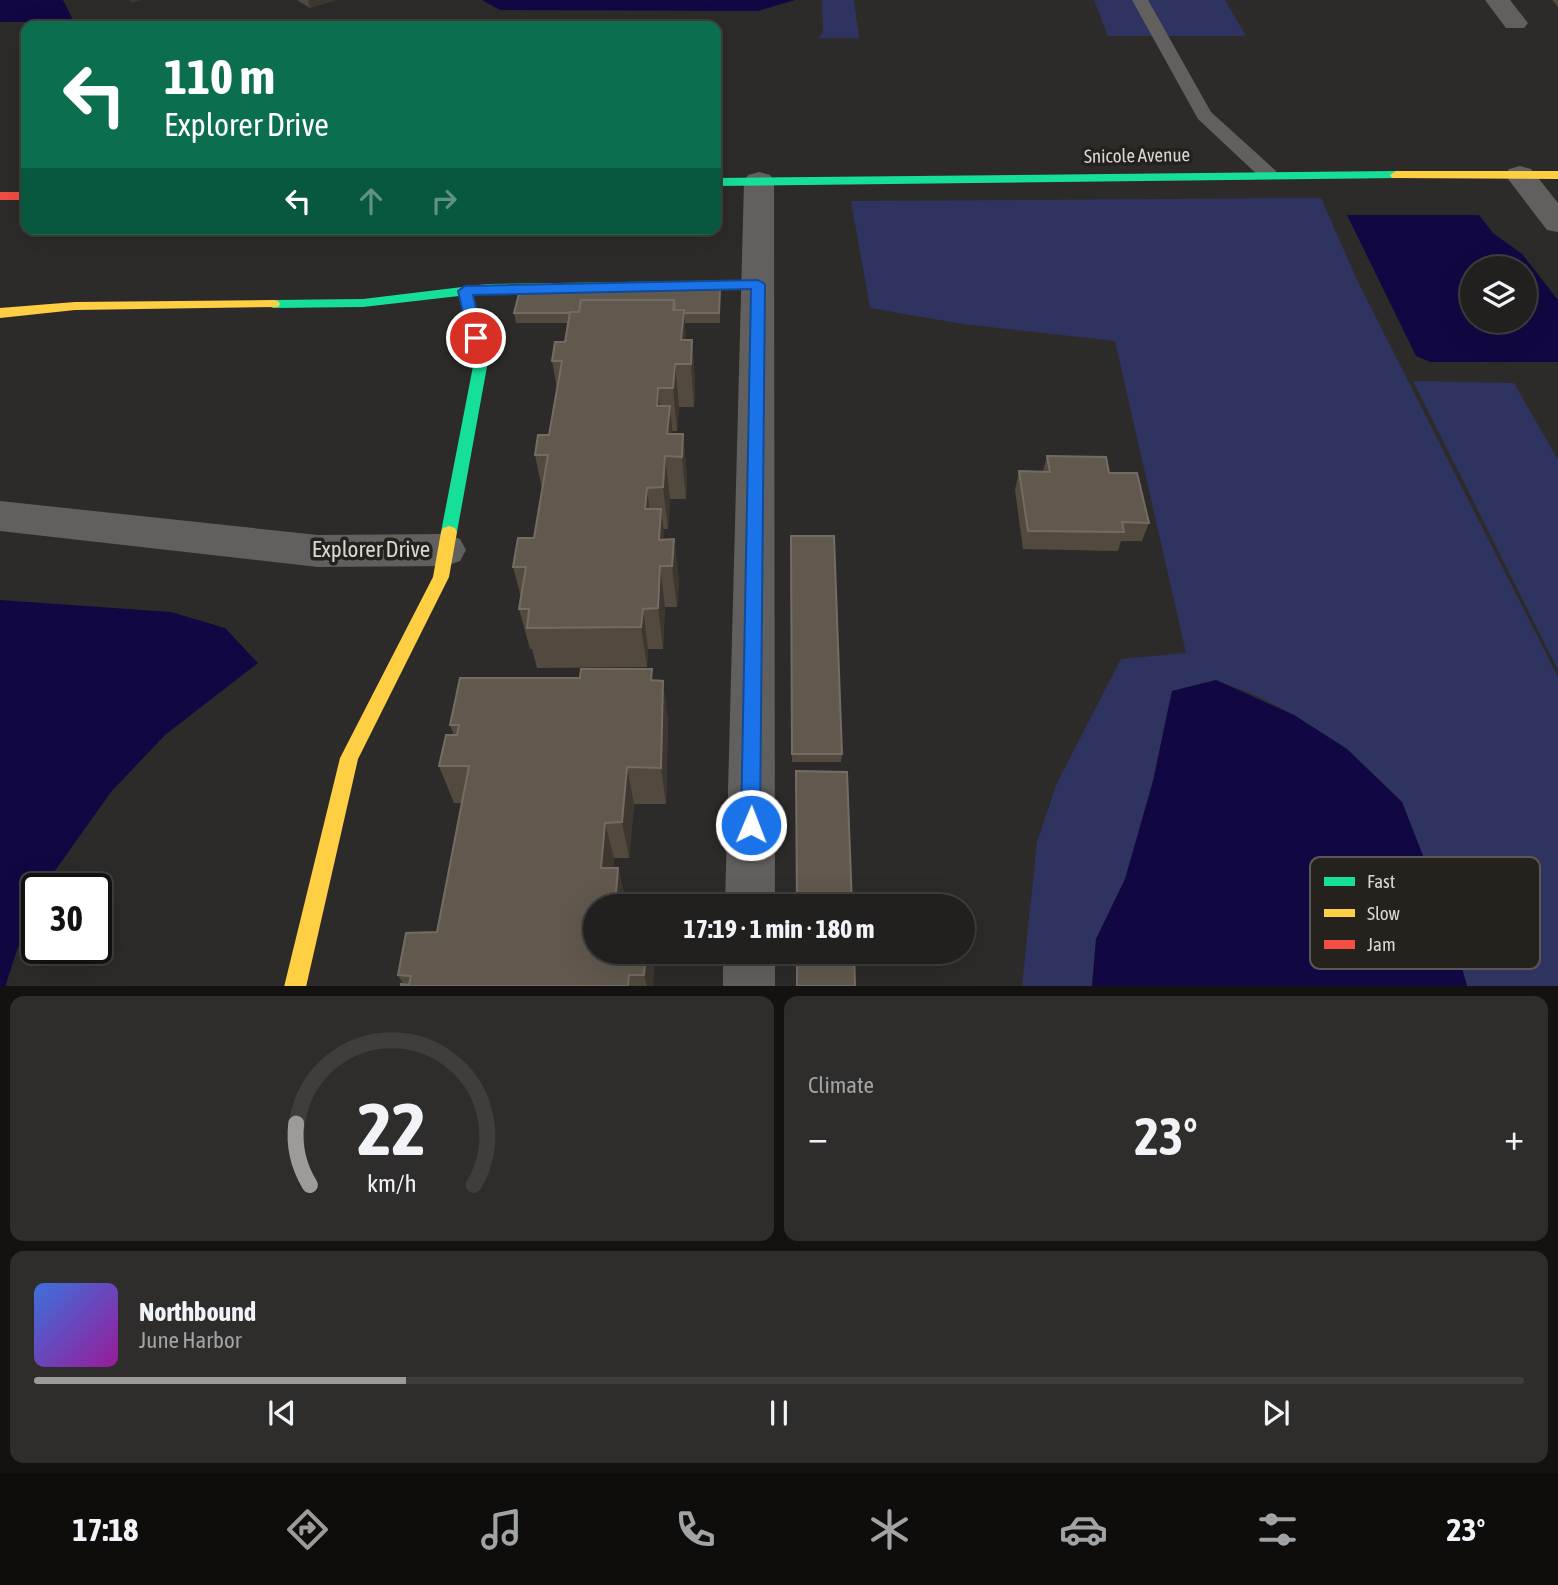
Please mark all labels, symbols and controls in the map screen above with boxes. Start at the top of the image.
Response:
text: 110 m [164,48,275,104]
icon: left [49,49,140,140]
text: Explorer Drive [164,106,329,143]
street label: Snicole Avenue [1084,143,1190,167]
icon: left [279,182,317,220]
icon: ahead [352,182,390,220]
icon: right [425,182,463,220]
map controls [1460,256,1537,333]
button: layers [1460,256,1537,333]
pin [446,308,506,368]
icon: arrive [457,319,495,357]
street label: Explorer Drive [312,536,430,562]
position arrow [714,788,788,862]
legend [1310,857,1540,969]
text: Fast [1367,870,1395,892]
speed limit sign: 30 [21,873,112,964]
text: Slow [1367,902,1401,924]
text: 17:19 · 1 min · 180 m [684,914,874,944]
text: Jam [1367,933,1396,955]
text: Climate [808,1072,874,1098]
text: 22 [358,1087,426,1170]
text: 23° [1134,1106,1198,1166]
text: − [808,1115,828,1158]
text: + [1504,1115,1524,1158]
text: km/h [367,1168,417,1196]
text: Northbound [139,1297,256,1327]
text: June Harbor [139,1327,242,1353]
icon: previous [263,1394,301,1432]
icon: pause [760,1394,798,1432]
icon: next [1257,1394,1295,1432]
icon: directions [283,1505,332,1554]
icon: music [477,1505,526,1554]
icon: phone [671,1505,720,1554]
icon: climate [865,1505,914,1554]
icon: car [1059,1505,1108,1554]
icon: filters [1253,1505,1302,1554]
text: 17:18 [72,1511,138,1548]
text: 23° [1447,1511,1485,1548]

